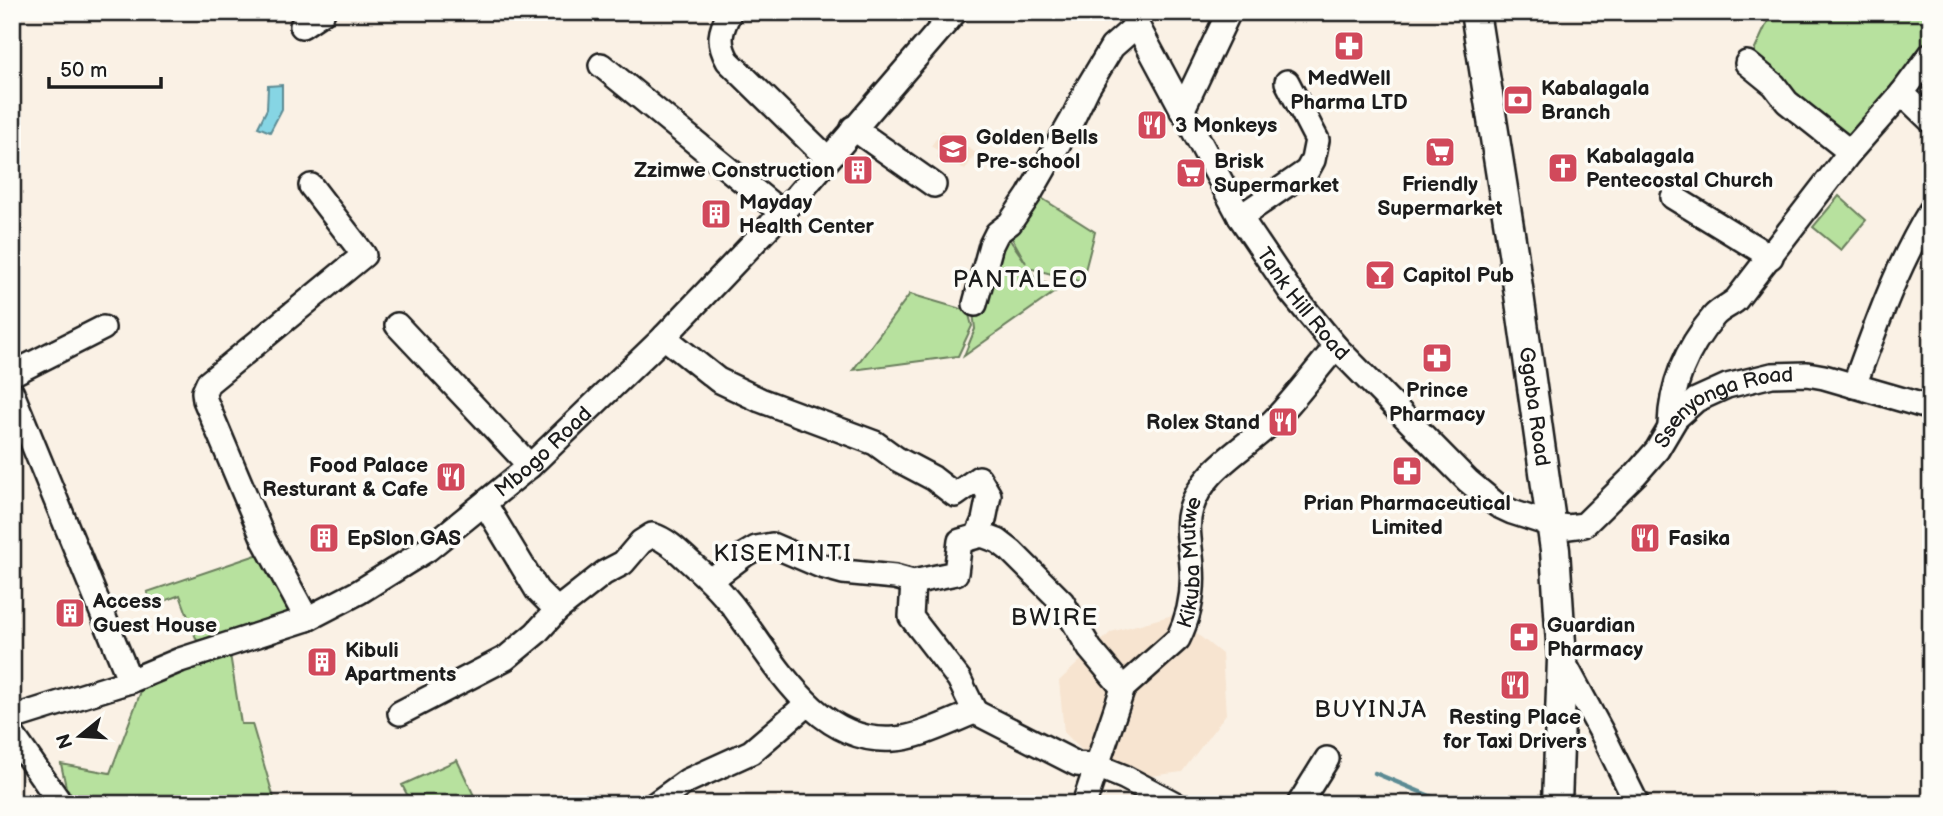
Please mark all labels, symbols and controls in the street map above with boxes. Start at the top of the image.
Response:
pharmacy icon: MedWell Pharma LTD [1332,29,1366,63]
scale bar [49,46,161,90]
text: 50 m [60,58,107,83]
place label: MedWell Pharma LTD [1290,66,1408,115]
place label: Kabalagala Branch [1541,76,1649,125]
bank icon: Kabalagala Branch [1501,83,1535,117]
restaurant icon: 3 Monkeys [1135,108,1169,142]
place label: 3 Monkeys [1175,113,1277,138]
place label: Golden Bells Pre-school [976,125,1098,174]
school or university icon: Golden Bells Pre-school [936,132,970,166]
supermarket icon: Friendly Supermarket [1423,135,1457,169]
place label: Kabalagala Pentecostal Church [1586,144,1773,193]
place label: Brisk Supermarket [1214,149,1339,198]
church icon: Kabalagala Pentecostal Church [1546,151,1580,185]
building icon: Zzimwe Construction [841,153,875,187]
supermarket icon: Brisk Supermarket [1174,156,1208,190]
place label: Zzimwe Construction [634,158,835,183]
place label: Friendly Supermarket [1377,172,1503,221]
place label: Mayday Health Center [739,190,875,239]
building icon: Mayday Health Center [699,197,733,231]
street label: Tank Hill Road [1252,242,1355,366]
bar icon: Capitol Pub [1363,258,1397,292]
place label: Capitol Pub [1403,263,1514,288]
district label: PANTALEO [953,265,1089,294]
pharmacy icon: Prince Pharmacy [1420,341,1454,375]
street label: Ggaba Road [1514,345,1556,468]
street label: Ssenyonga Road [1649,362,1793,452]
place label: Prince Pharmacy [1389,378,1485,427]
street label: Mbogo Road [490,401,597,502]
restaurant icon: Rolex Stand [1266,405,1300,439]
place label: Rolex Stand [1146,410,1260,435]
place label: Food Palace Resturant & Cafe [262,453,428,502]
pharmacy icon: Prian Pharmaceutical Limited [1390,454,1424,488]
restaurant icon: Food Palace Resturant & Cafe [434,460,468,494]
place label: Prian Pharmaceutical Limited [1303,491,1511,540]
street label: Kikuba Mutwe [1171,493,1207,631]
building icon: EpSlon GAS [307,521,341,555]
restaurant icon: Fasika [1628,521,1662,555]
place label: EpSlon GAS [347,526,461,551]
place label: Fasika [1668,526,1730,551]
district label: KISEMINTI [713,539,853,568]
place label: Access Guest House [92,589,217,638]
building icon: Access Guest House [53,596,87,630]
district label: BWIRE [1011,603,1099,632]
place label: Guardian Pharmacy [1547,613,1643,662]
pharmacy icon: Guardian Pharmacy [1507,620,1541,654]
place label: Kibuli Apartments [344,638,456,687]
building icon: Kibuli Apartments [305,645,339,679]
restaurant icon: Resting Place for Taxi Drivers [1498,668,1532,702]
district label: BUYINJA [1314,695,1428,724]
north arrow [46,700,116,770]
place label: Resting Place for Taxi Drivers [1443,705,1587,754]
text: N [52,730,78,751]

